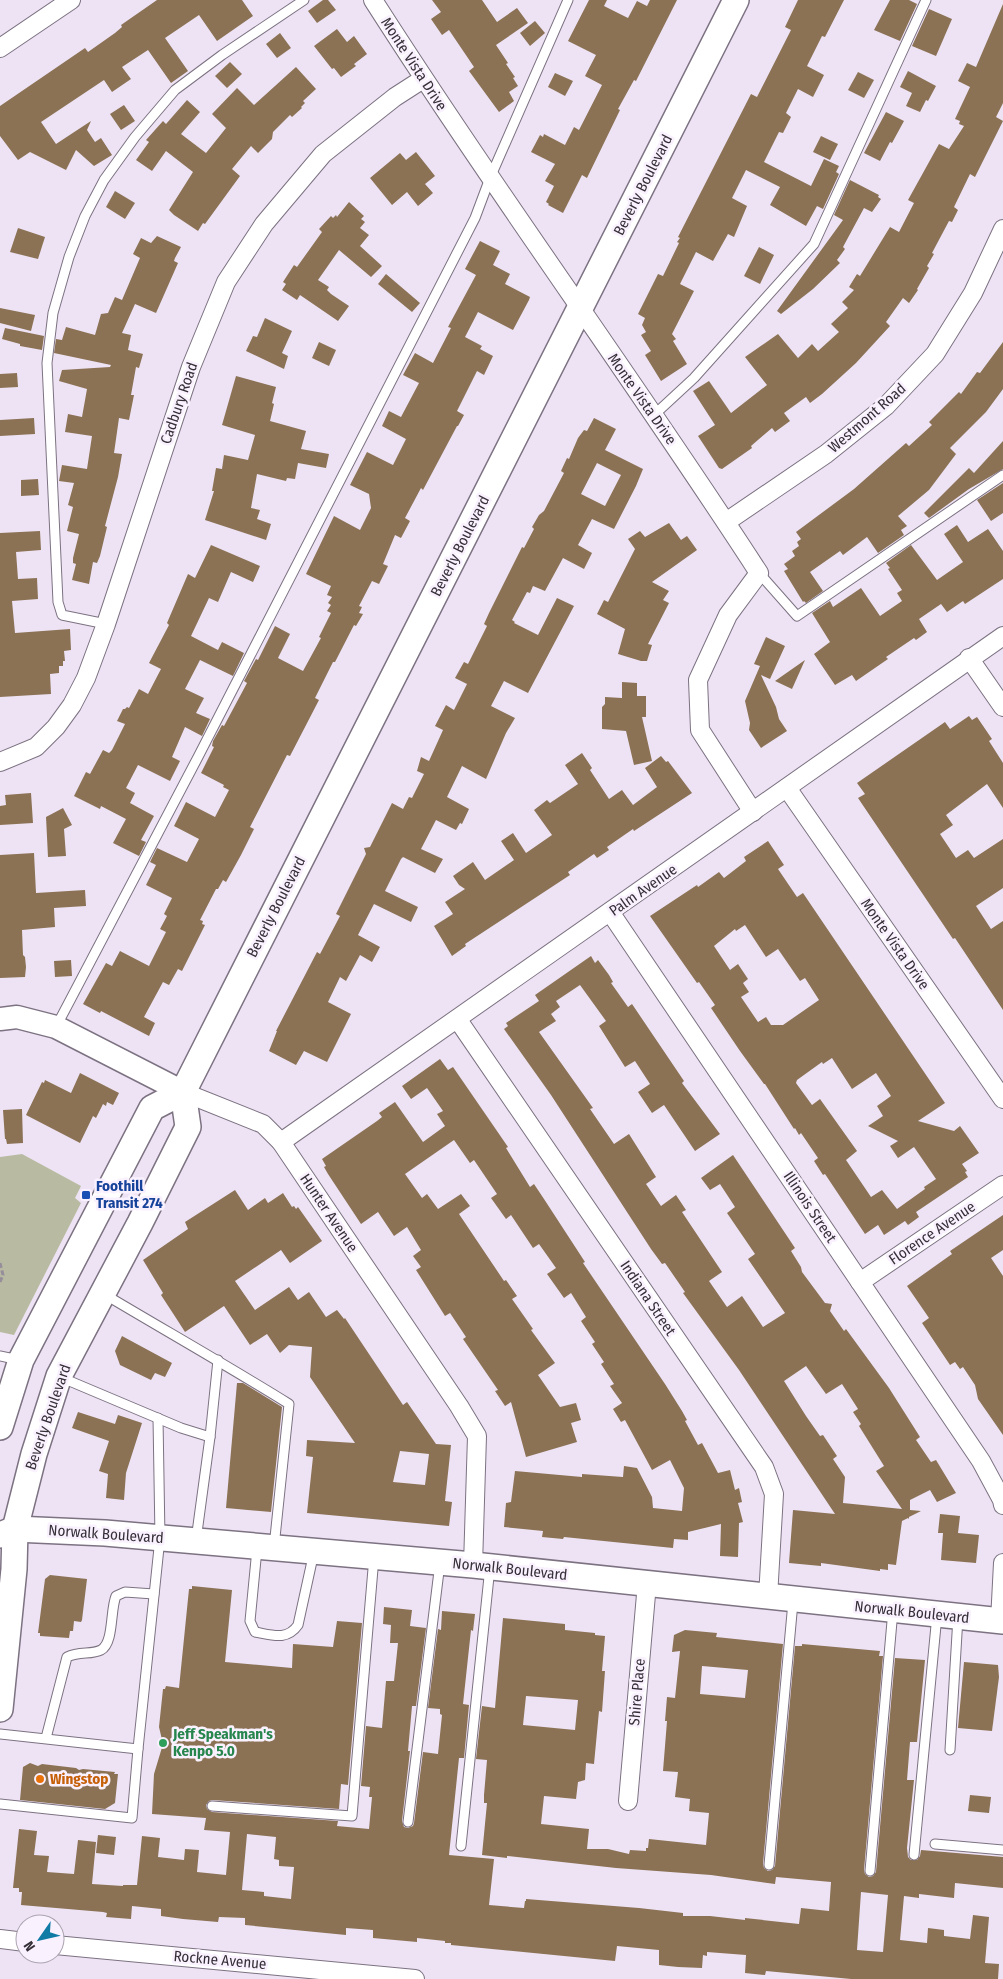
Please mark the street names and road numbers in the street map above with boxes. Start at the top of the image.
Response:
street label: Monte Vista Drive [377,14,451,114]
street label: Beverly Boulevard [610,132,676,238]
street label: Monte Vista Drive [604,350,680,448]
street label: Cadbury Road [157,360,201,446]
street label: Westmont Road [825,379,909,457]
street label: Beverly Boulevard [427,493,493,599]
street label: Beverly Boulevard [243,854,309,960]
street label: Palm Avenue [606,860,680,920]
street label: Monte Vista Drive [857,895,933,993]
street label: Illinois Street [780,1168,840,1246]
street label: Hunter Avenue [296,1170,362,1256]
street label: Florence Avenue [885,1197,979,1269]
street label: Indiana Street [616,1257,680,1339]
street label: Beverly Boulevard [21,1362,75,1472]
street label: Norwalk Boulevard [48,1521,164,1547]
street label: Norwalk Boulevard [452,1554,568,1584]
street label: Norwalk Boulevard [854,1597,970,1627]
street label: Shire Place [625,1658,649,1726]
street label: Rockne Avenue [173,1947,267,1973]

